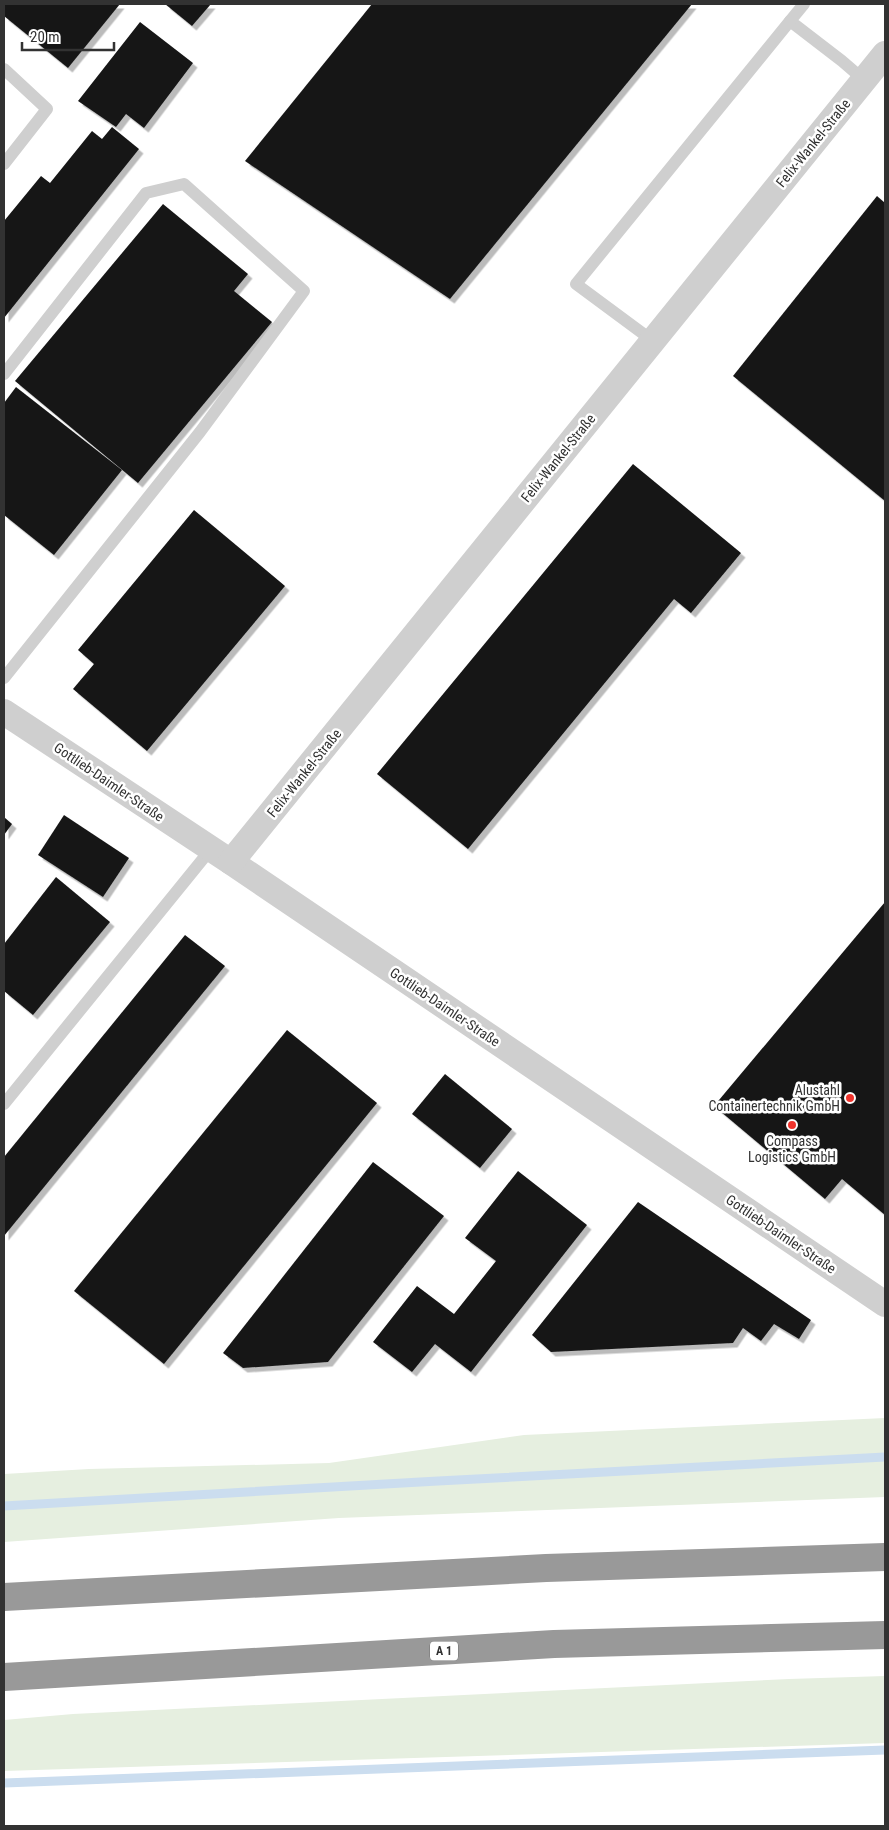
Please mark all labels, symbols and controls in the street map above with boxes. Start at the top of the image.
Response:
scale bar [22,20,115,52]
text: 20 m [30,28,60,46]
street label: Felix-Wankel-Straße [773,95,854,190]
street label: Felix-Wankel-Straße [518,410,599,505]
street label: Felix-Wankel-Straße [264,725,345,820]
street label: Gottlieb-Daimler-Straße [51,739,167,825]
street label: Gottlieb-Daimler-Straße [387,964,503,1050]
place label: Alustahl Containertechnik GmbH [708,1082,840,1114]
marker: Alustahl Containertechnik GmbH [844,1092,856,1104]
marker: Compass Logistics GmbH [786,1119,798,1131]
place label: Compass Logistics GmbH [748,1133,836,1165]
street label: Gottlieb-Daimler-Straße [723,1191,839,1277]
road number: A 1 [430,1642,458,1660]

